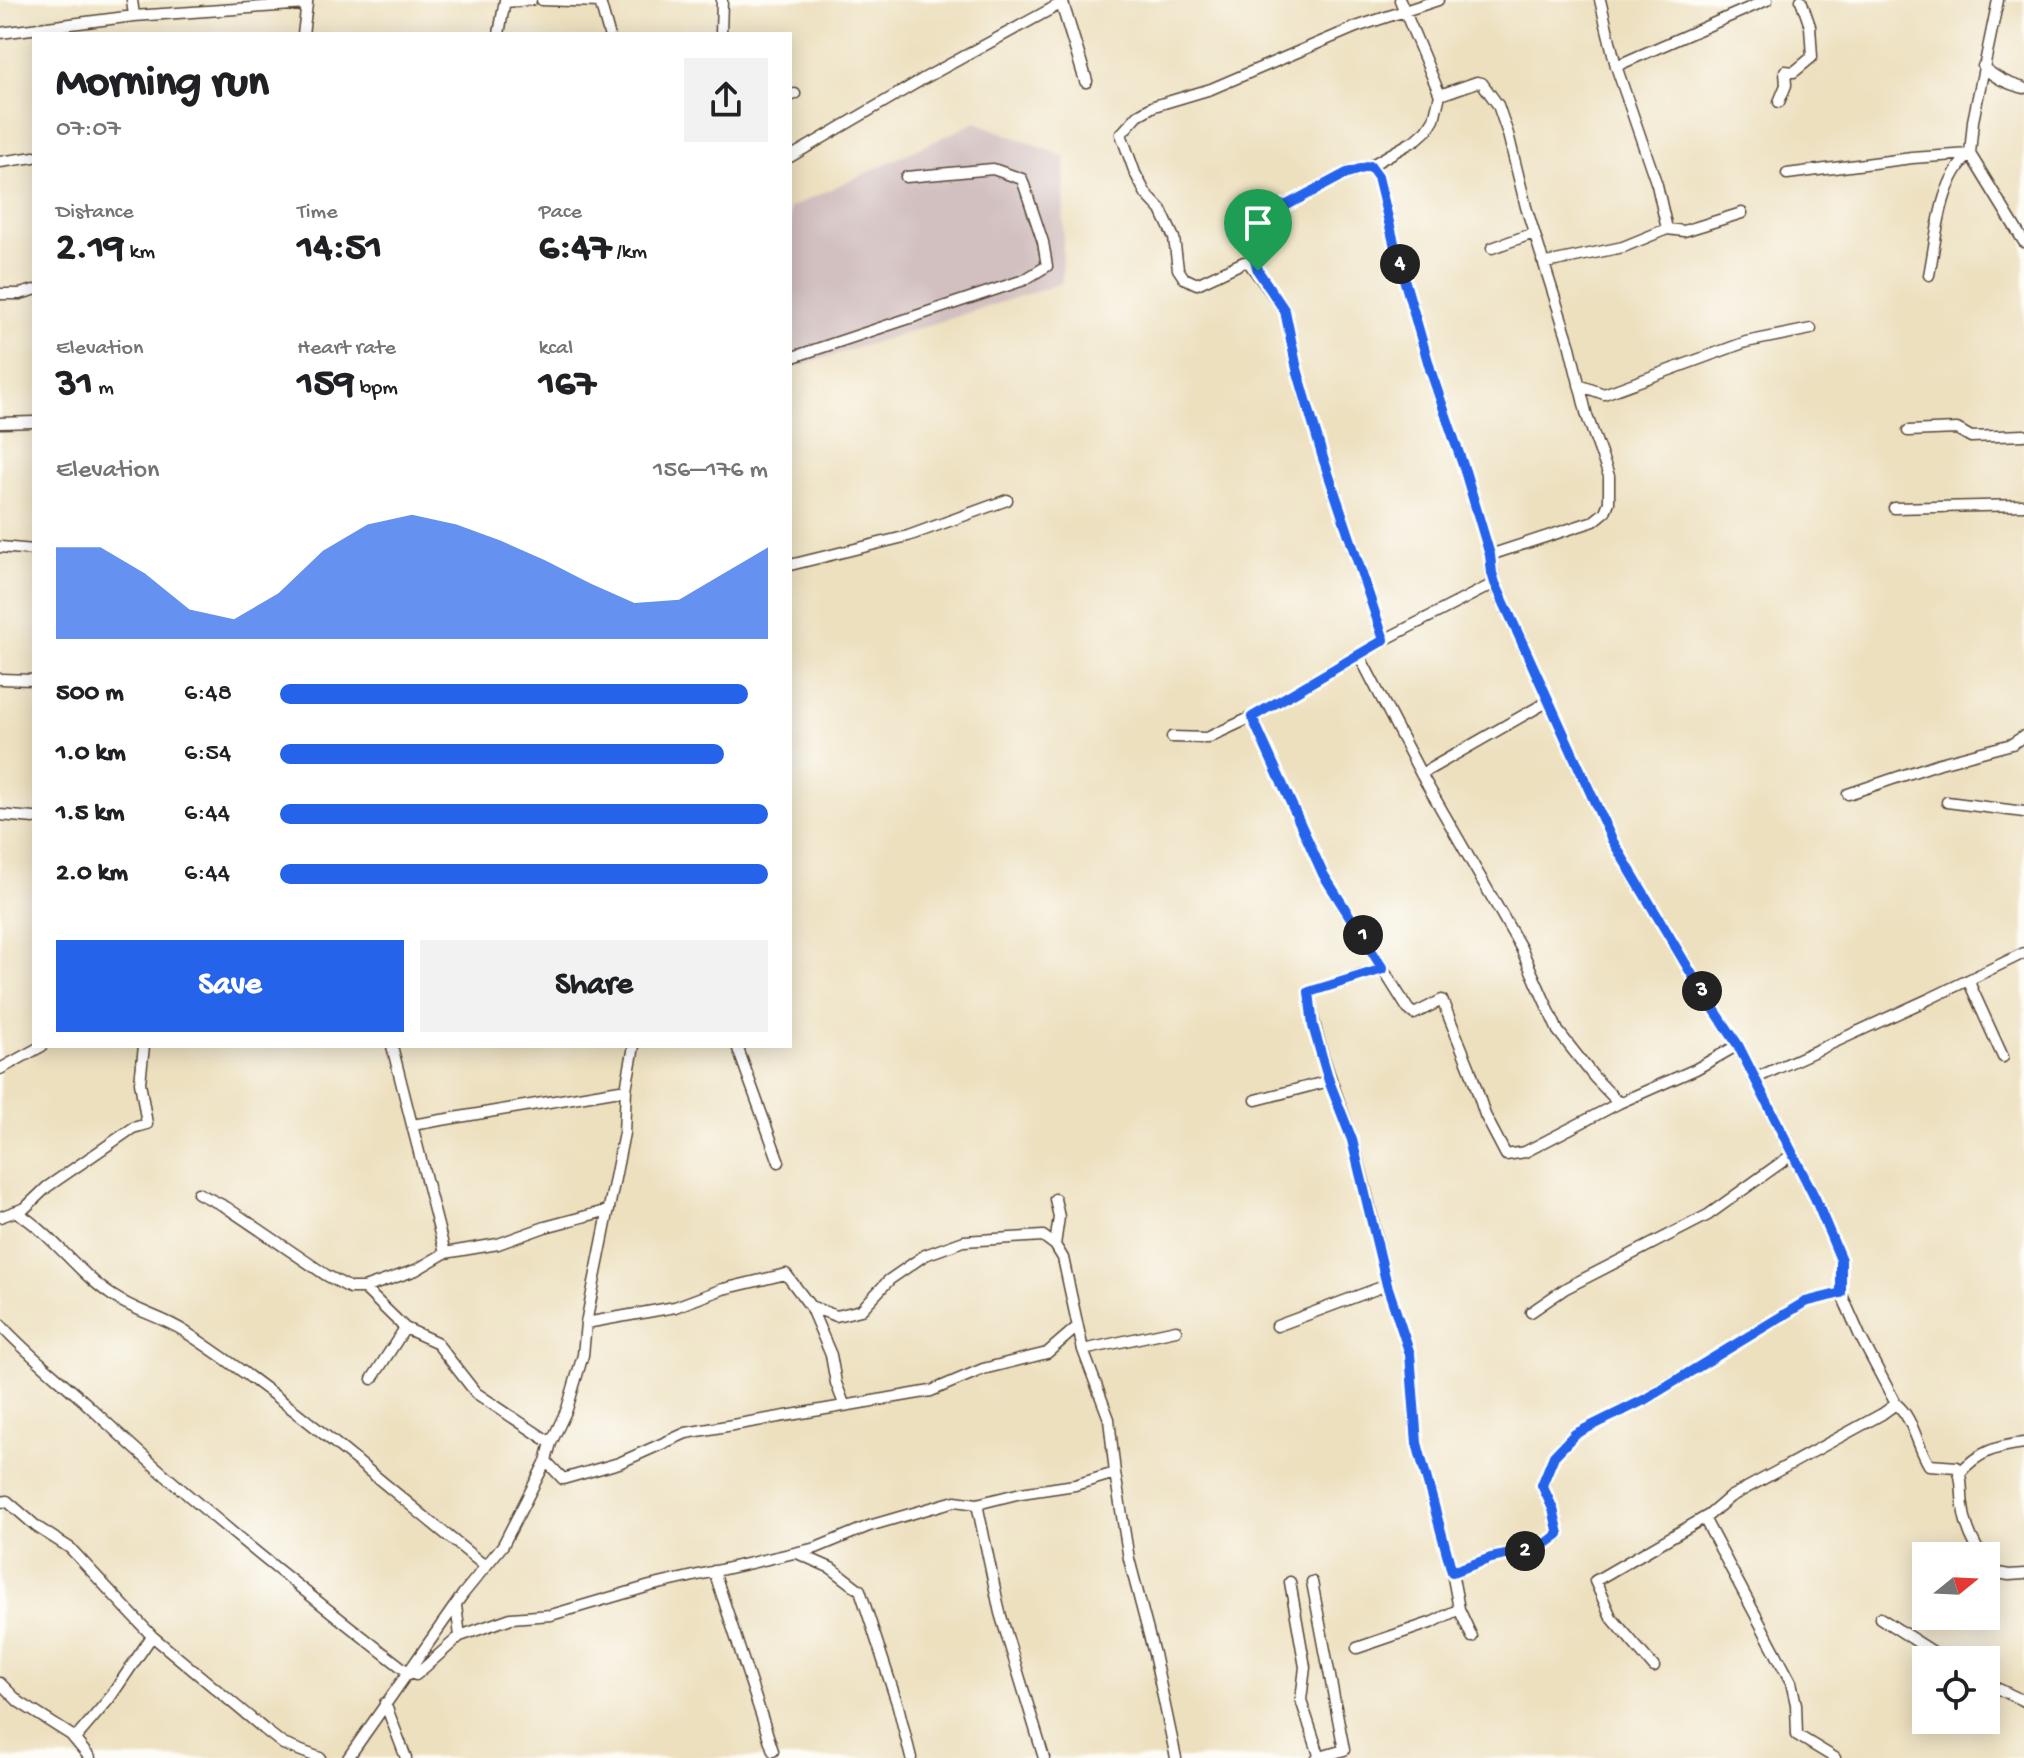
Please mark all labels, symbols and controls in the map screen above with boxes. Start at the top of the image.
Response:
button: share [684,58,768,142]
text: Morning run [56,59,269,111]
text: 07:07 [56,115,121,146]
pin [1224,189,1292,271]
text: Distance [56,200,134,226]
text: Time [297,200,338,226]
text: Pace [539,200,582,226]
icon: arrive [1236,201,1280,245]
text: 2.19 [56,226,124,273]
text: 14:51 [297,226,382,273]
text: 6:47 [539,226,611,273]
text: km [124,240,155,266]
text: /km [611,240,647,266]
pin: 4 [1380,244,1420,284]
text: 4 [1395,251,1405,277]
text: Elevation [56,336,143,362]
text: Heart rate [297,336,396,362]
text: kcal [539,336,573,362]
text: 31 [56,362,93,409]
text: 159 [297,362,355,409]
text: 167 [539,362,596,409]
text: m [93,376,114,402]
text: bpm [355,376,398,402]
text: Elevation [56,456,159,487]
text: 156–176 m [653,456,768,487]
text: 500 m [56,679,124,710]
text: 6:48 [184,679,232,710]
text: 1.0 km [56,739,126,770]
text: 6:54 [184,739,231,770]
text: 1.5 km [56,799,125,830]
text: 6:44 [184,799,230,830]
text: 2.0 km [56,859,128,890]
text: 6:44 [184,859,230,890]
pin: 1 [1343,915,1383,955]
text: 1 [1359,922,1367,948]
button: Save [56,940,404,1032]
button: Share [420,940,768,1032]
pin: 3 [1682,971,1722,1011]
text: 3 [1696,978,1708,1004]
pin: 2 [1505,1531,1545,1571]
text: 2 [1520,1538,1530,1564]
north arrow [1912,1542,2000,1630]
map controls [1912,1542,2000,1734]
button: locate [1912,1646,2000,1734]

